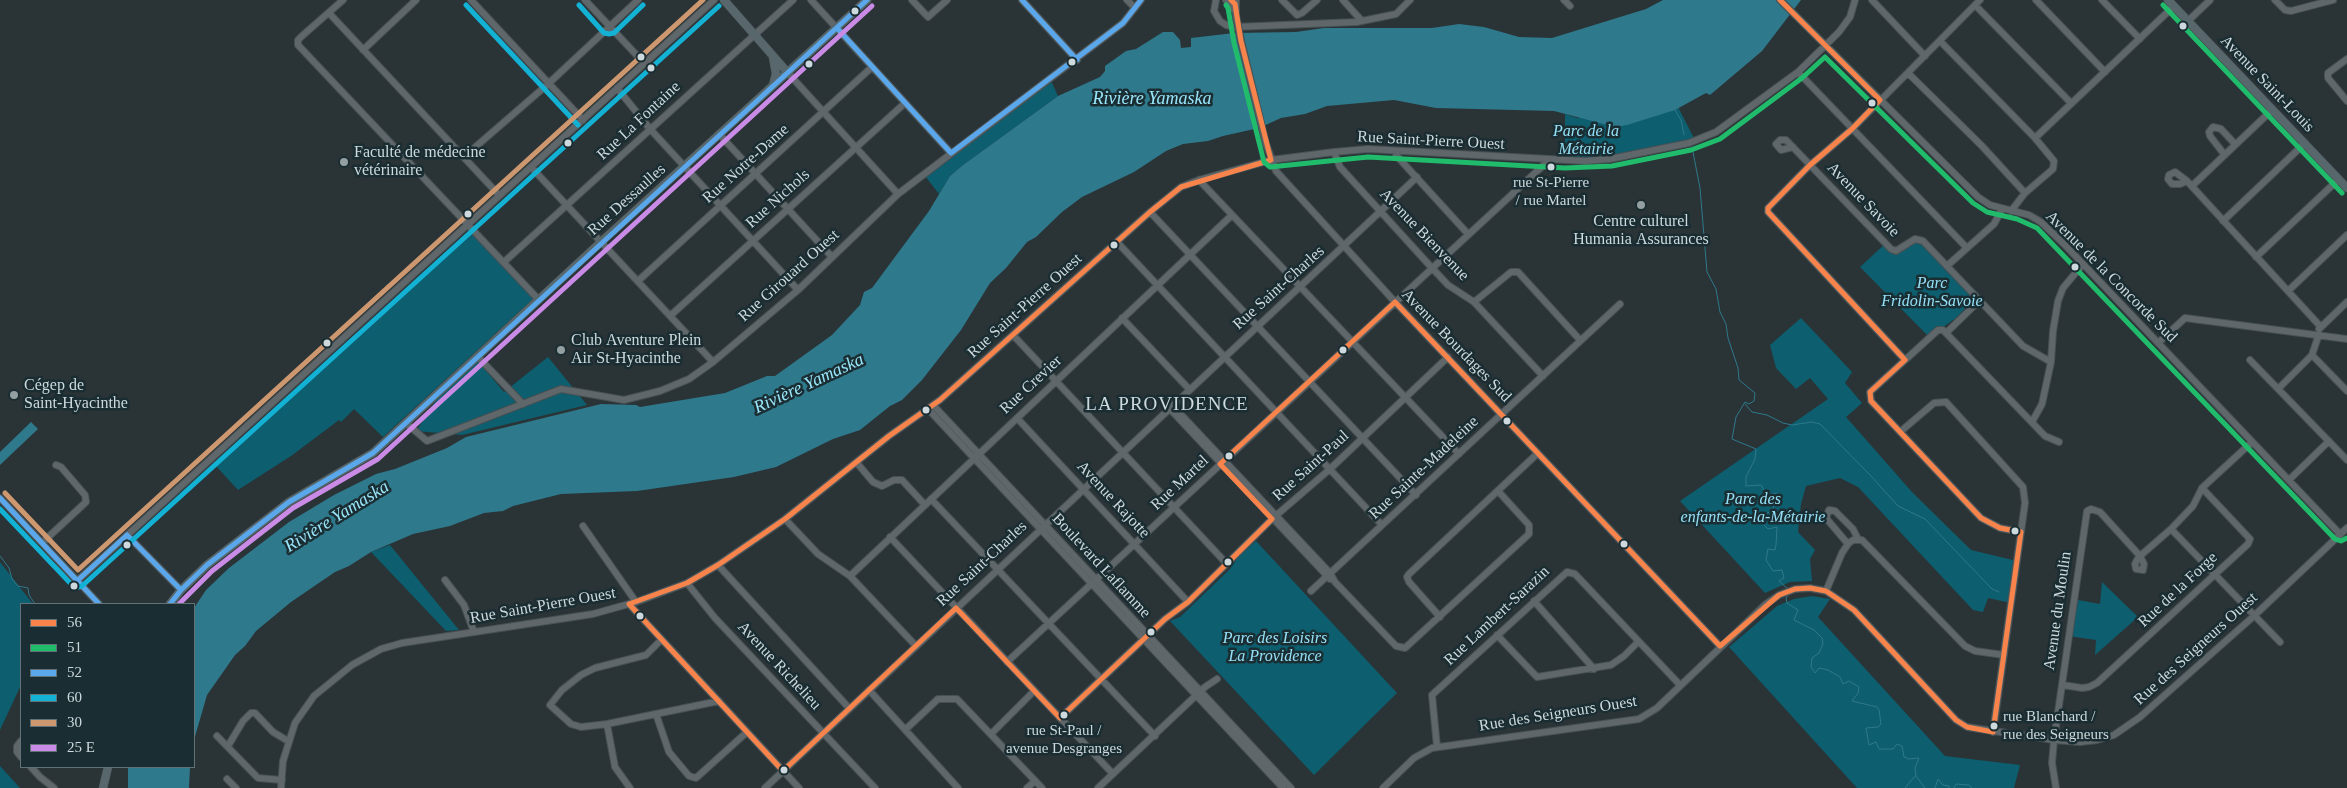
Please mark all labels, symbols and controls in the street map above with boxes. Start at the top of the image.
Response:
unlabelled marker [850,6,860,16]
unlabelled marker [2178,21,2188,31]
street label: Avenue Saint-Louis [2216,32,2318,136]
unlabelled marker [636,52,646,62]
unlabelled marker [1067,57,1077,67]
unlabelled marker [804,59,814,69]
unlabelled marker [646,63,656,73]
street label: Rue La Fontaine [593,78,685,164]
water label: Rivière Yamaska [1092,88,1212,110]
unlabelled marker [1867,98,1877,108]
street label: Rue Notre-Dame [699,120,793,208]
park label: Parc de la Métairie [1553,122,1619,160]
street label: Rue Saint-Pierre Ouest [1357,128,1505,154]
unlabelled marker [563,138,573,148]
place label: Faculté de médecine vétérinaire [354,143,485,181]
marker: Faculté de médecine vétérinaire [338,156,350,168]
street label: Avenue Savoie [1823,159,1903,241]
street label: Rue Dessaulles [584,160,670,240]
marker: rue St-Pierre / rue Martel [1546,162,1556,172]
street label: Rue Nichols [742,165,814,233]
place label: rue St-Pierre / rue Martel [1513,174,1589,209]
street label: Avenue Bienvenue [1375,185,1473,285]
marker: Centre culturel Humania Assurances [1635,199,1647,211]
street label: Avenue de la Concorde Sud [2041,207,2181,347]
unlabelled marker [463,209,473,219]
place label: Centre culturel Humania Assurances [1573,212,1709,250]
street label: Rue Girouard Ouest [735,226,843,326]
unlabelled marker [1109,240,1119,250]
street label: Rue Saint-Charles [1229,242,1329,334]
street label: Rue Saint-Pierre Ouest [964,250,1086,362]
unlabelled marker [2070,262,2080,272]
park label: Parc Fridolin-Savoie [1881,274,1983,312]
street label: Avenue Bourdages Sud [1397,285,1515,407]
place label: Club Aventure Plein Air St-Hyacinthe [571,331,701,369]
unlabelled marker [322,338,332,348]
marker: Club Aventure Plein Air St-Hyacinthe [555,344,567,356]
unlabelled marker [1338,345,1348,355]
water label: Rivière Yamaska [750,349,868,419]
street label: Rue Crevier [996,351,1066,419]
place label: Cégep de Saint-Hyacinthe [24,376,128,414]
marker: Cégep de Saint-Hyacinthe [8,389,20,401]
district label: LA PROVIDENCE [1084,394,1250,416]
unlabelled marker [921,405,931,415]
street label: Rue Sainte-Madeleine [1365,412,1483,524]
unlabelled marker [1502,416,1512,426]
street label: Rue Saint-Paul [1269,427,1353,505]
street label: Rue Martel [1147,451,1213,515]
unlabelled marker [1224,451,1234,461]
street label: Avenue Rajotte [1072,457,1154,543]
water label: Rivière Yamaska [281,476,393,558]
park label: Parc des enfants-de-la-Métairie [1681,490,1825,528]
street label: Boulevard Laflamme [1047,510,1155,622]
street label: Rue Saint-Charles [933,517,1031,611]
unlabelled marker [2010,526,2020,536]
unlabelled marker [1619,539,1629,549]
unlabelled marker [122,540,132,550]
street label: Rue de la Forge [2134,548,2222,632]
street label: Avenue du Moulin [2040,550,2076,672]
unlabelled marker [1223,557,1233,567]
street label: Rue Lambert-Sarazin [1440,562,1554,670]
unlabelled marker [69,581,79,591]
street label: Rue Saint-Pierre Ouest [469,584,617,628]
street label: Rue des Seigneurs Ouest [2130,588,2262,710]
legend [20,603,195,768]
unlabelled marker [635,611,645,621]
text: 56 [67,614,82,630]
street label: Avenue Richelieu [733,618,825,714]
unlabelled marker [1146,627,1156,637]
park label: Parc des Loisirs La Providence [1223,629,1327,667]
text: 51 [67,639,82,655]
text: 52 [67,664,82,680]
text: 60 [67,689,82,705]
street label: Rue des Seigneurs Ouest [1478,692,1638,736]
place label: rue Blanchard / rue des Seigneurs [2003,708,2109,743]
marker: rue St-Paul / avenue Desgranges [1059,710,1069,720]
text: 30 [67,714,82,730]
marker: rue Blanchard / rue des Seigneurs [1989,721,1999,731]
place label: rue St-Paul / avenue Desgranges [1006,722,1122,757]
text: 25 E [67,739,95,755]
unlabelled marker [779,765,789,775]

